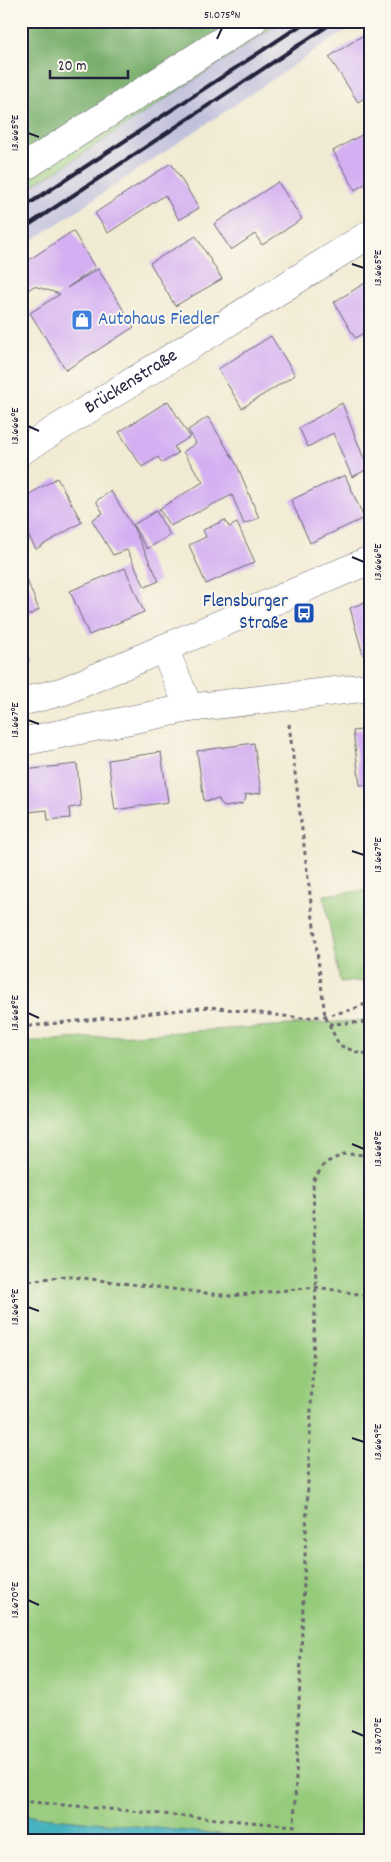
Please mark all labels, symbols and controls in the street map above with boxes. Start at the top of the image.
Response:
text: 51.075°N [204,7,240,24]
scale bar [50,48,128,80]
text: 20 m [58,56,86,78]
text: 13.665°E [7,114,24,151]
text: 13.665°E [370,249,387,286]
place label: Autohaus Fiedler [98,307,219,334]
shop icon: Autohaus Fiedler [70,308,94,332]
street label: Brückenstraße [80,343,183,422]
text: 13.666°E [7,407,24,444]
text: 13.666°E [370,543,387,580]
place label: Flensburger Straße [203,589,288,638]
bus stop icon: Flensburger Straße [292,601,316,625]
text: 13.667°E [7,702,24,738]
text: 13.667°E [370,837,387,873]
text: 13.668°E [7,995,24,1031]
text: 13.668°E [370,1131,387,1167]
text: 13.669°E [7,1288,24,1325]
text: 13.669°E [370,1423,387,1460]
text: 13.670°E [7,1581,24,1618]
text: 13.670°E [370,1717,387,1754]

